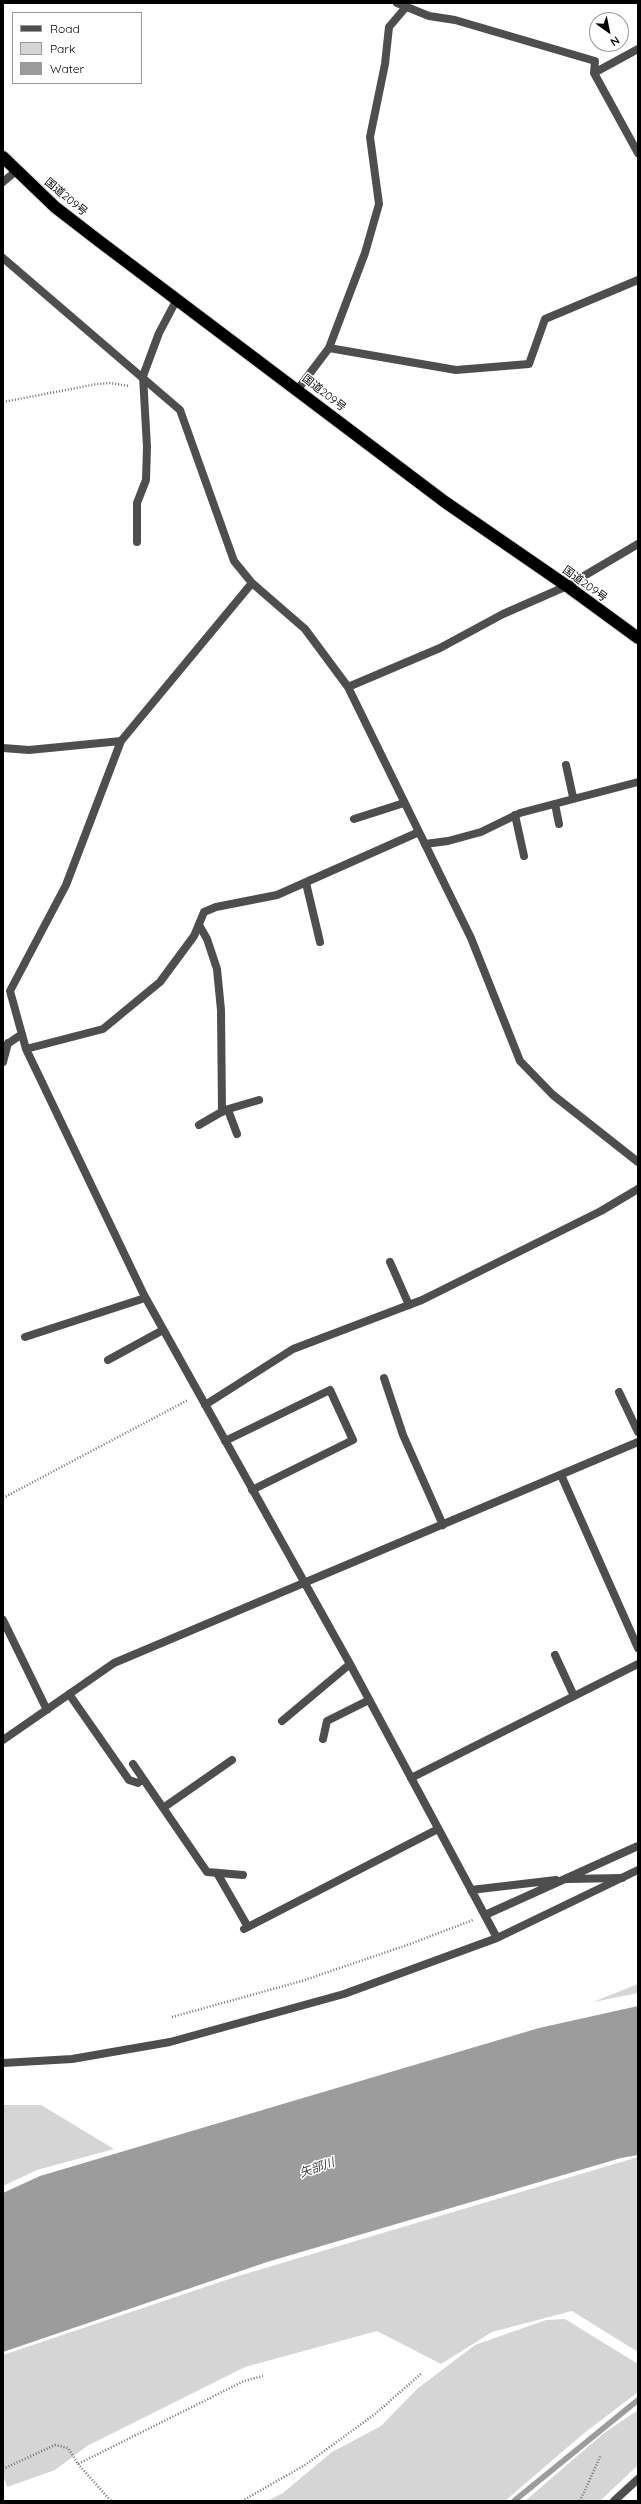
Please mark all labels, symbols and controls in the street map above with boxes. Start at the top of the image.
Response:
legend [12,12,142,84]
north arrow [589,12,629,52]
text: Road [50,21,80,36]
text: N [608,33,622,49]
text: Park [50,41,75,56]
text: Water [50,61,84,76]
street label: 国道209号 [42,175,90,219]
street label: 国道209号 [300,372,348,414]
street label: 国道209号 [560,563,610,605]
water label: 矢部川 [298,2155,336,2181]

